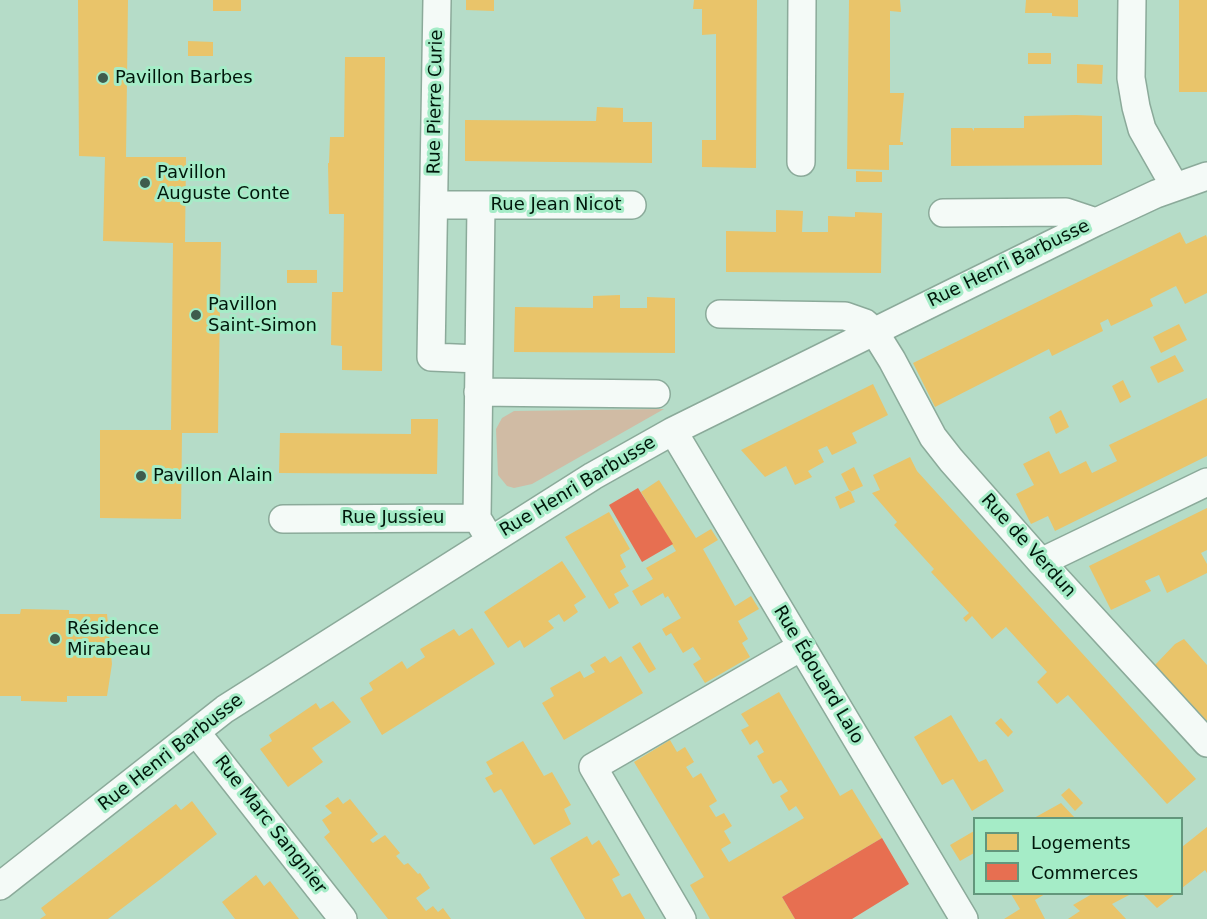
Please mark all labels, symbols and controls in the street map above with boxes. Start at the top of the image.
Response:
street label: Rue Pierre Curie [424,29,448,175]
place label: Pavillon Barbes [115,67,253,89]
marker: Pavillon Barbes [96,71,110,85]
place label: Pavillon Auguste Conte [157,162,290,204]
marker: Pavillon Auguste Conte [138,176,152,190]
street label: Rue Jean Nicot [491,194,621,216]
street label: Rue Henri Barbusse [925,215,1093,313]
place label: Pavillon Saint-Simon [208,294,317,336]
marker: Pavillon Saint-Simon [189,308,203,322]
street label: Rue Henri Barbusse [496,432,660,542]
place label: Pavillon Alain [153,465,273,487]
marker: Pavillon Alain [134,469,148,483]
street label: Rue de Verdun [976,490,1080,602]
street label: Rue Jussieu [342,507,444,529]
street label: Rue Édouard Lalo [768,602,868,748]
place label: Résidence Mirabeau [67,618,159,660]
marker: Résidence Mirabeau [48,632,62,646]
street label: Rue Henri Barbusse [94,690,248,816]
street label: Rue Marc Sangnier [209,752,331,898]
legend [973,817,1183,895]
text: Logements [1031,832,1131,853]
text: Commerces [1031,862,1138,883]

